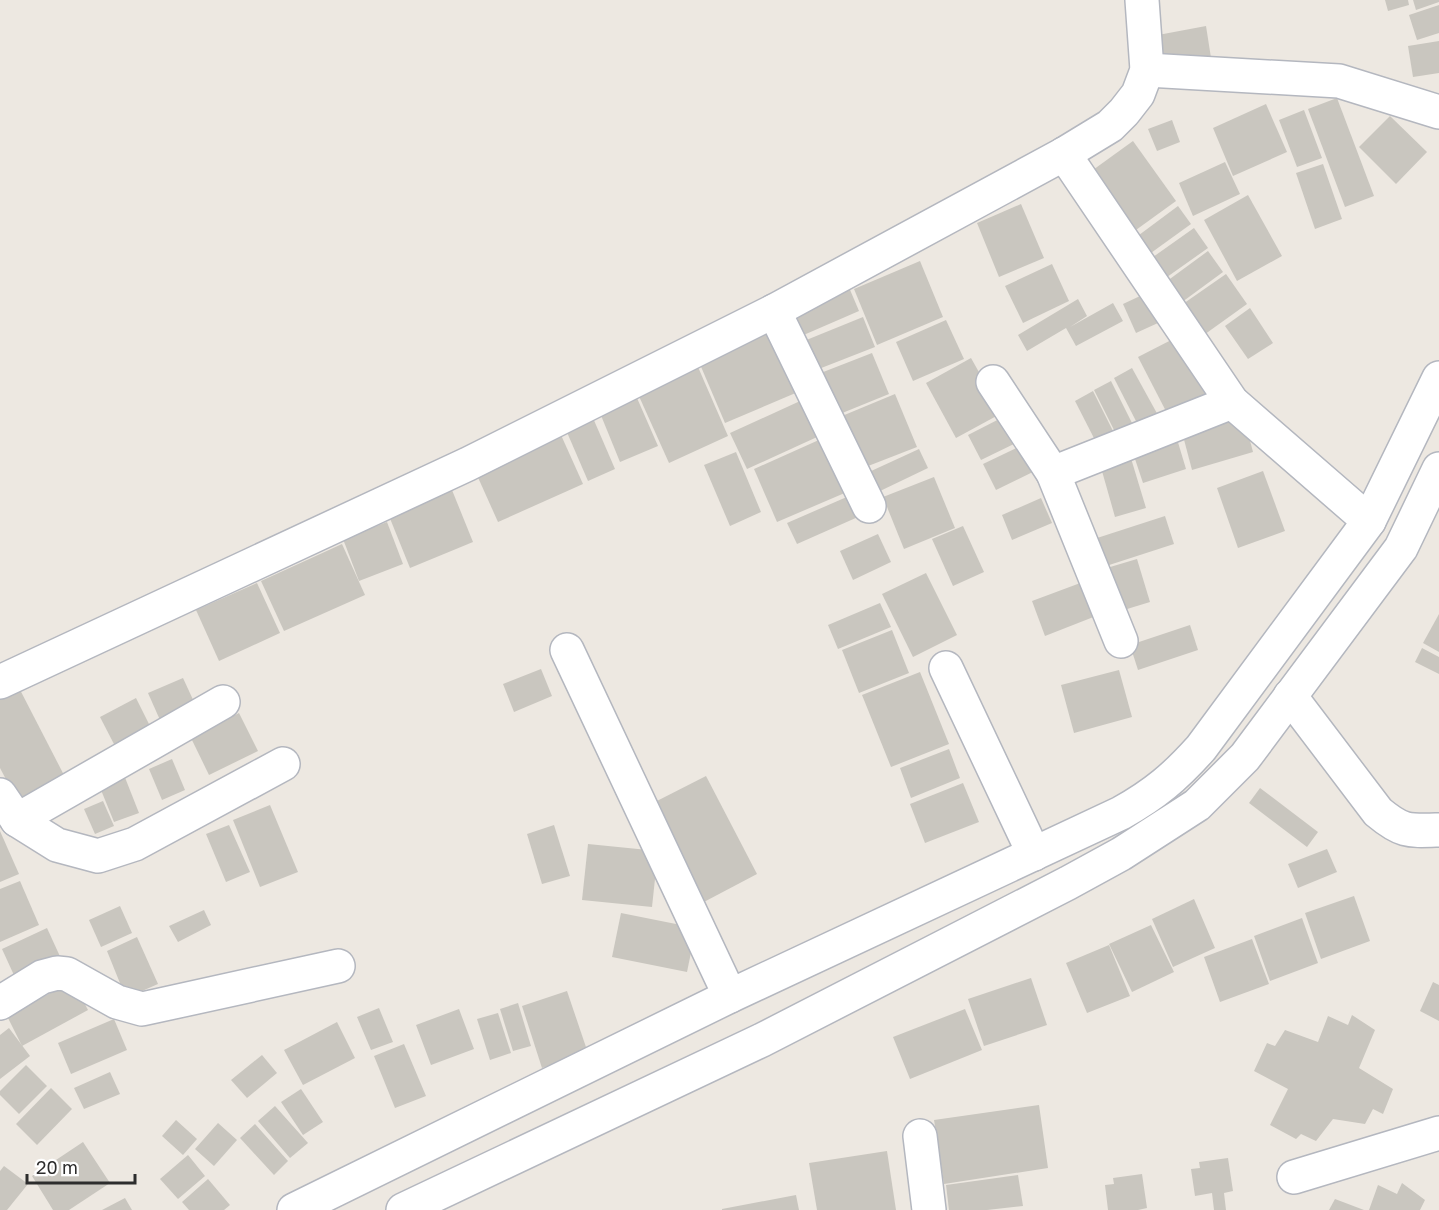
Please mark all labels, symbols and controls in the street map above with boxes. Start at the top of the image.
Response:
scale bar [27,1147,135,1185]
text: 20 m [36,1156,78,1178]

